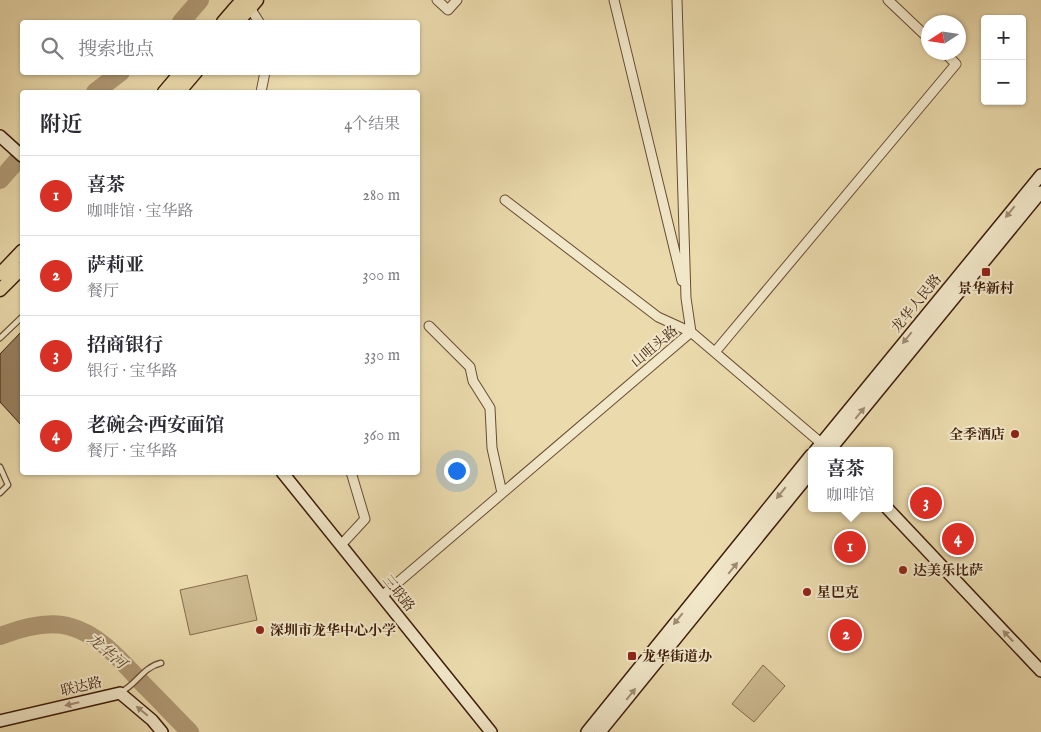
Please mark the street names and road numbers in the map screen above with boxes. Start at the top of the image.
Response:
street label: 龙华人民路 [888,271,946,336]
street label: 山咀头路 [627,322,682,372]
street label: 三联路 [378,572,418,616]
street label: 联达路 [59,673,104,700]

